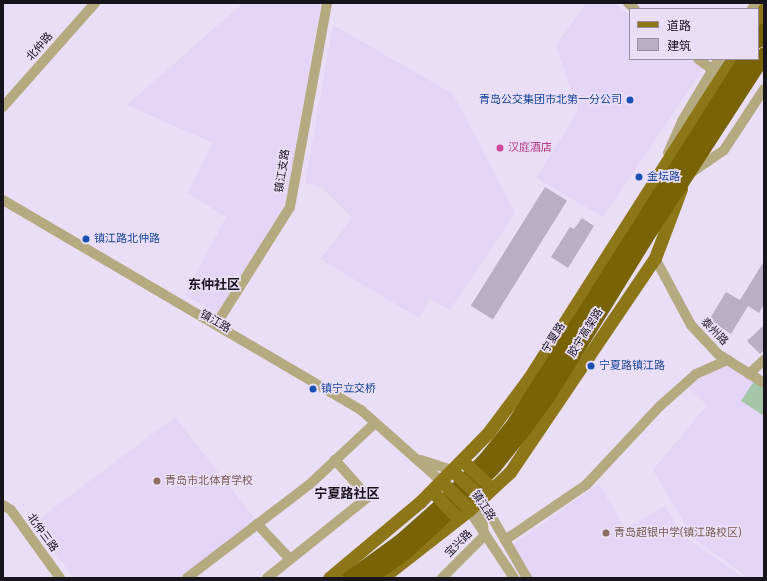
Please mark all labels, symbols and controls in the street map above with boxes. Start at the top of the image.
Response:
legend [629,8,759,60]
text: 道路 [667,19,691,33]
street label: 北仲路 [24,30,56,64]
text: 建筑 [667,39,691,53]
place label: 青岛公交集团市北第一分公司 [479,93,622,107]
marker: 青岛公交集团市北第一分公司 [625,95,635,105]
place label: 汉庭酒店 [508,141,552,155]
marker: 汉庭酒店 [495,143,505,153]
street label: 镇江支路 [273,148,293,194]
place label: 金坛路 [647,170,680,184]
marker: 金坛路 [634,172,644,182]
place label: 镇江路北仲路 [94,232,160,246]
marker: 镇江路北仲路 [81,234,91,244]
district label: 东仲社区 [188,277,240,293]
street label: 胶宁高架路 [566,306,606,360]
street label: 镇江路 [197,308,233,336]
street label: 泰州路 [698,316,730,348]
street label: 宁夏路 [540,321,568,355]
place label: 宁夏路镇江路 [599,359,665,373]
marker: 宁夏路镇江路 [586,361,596,371]
place label: 镇宁立交桥 [321,382,376,396]
marker: 镇宁立交桥 [308,384,318,394]
place label: 青岛市北体育学校 [165,474,253,488]
marker: 青岛市北体育学校 [152,476,162,486]
district label: 宁夏路社区 [315,486,379,502]
street label: 镇江路 [468,489,498,523]
street label: 北仲三路 [24,511,60,555]
place label: 青岛超银中学(镇江路校区) [614,526,741,540]
street label: 宝兴路 [443,528,475,560]
marker: 青岛超银中学(镇江路校区) [601,528,611,538]

